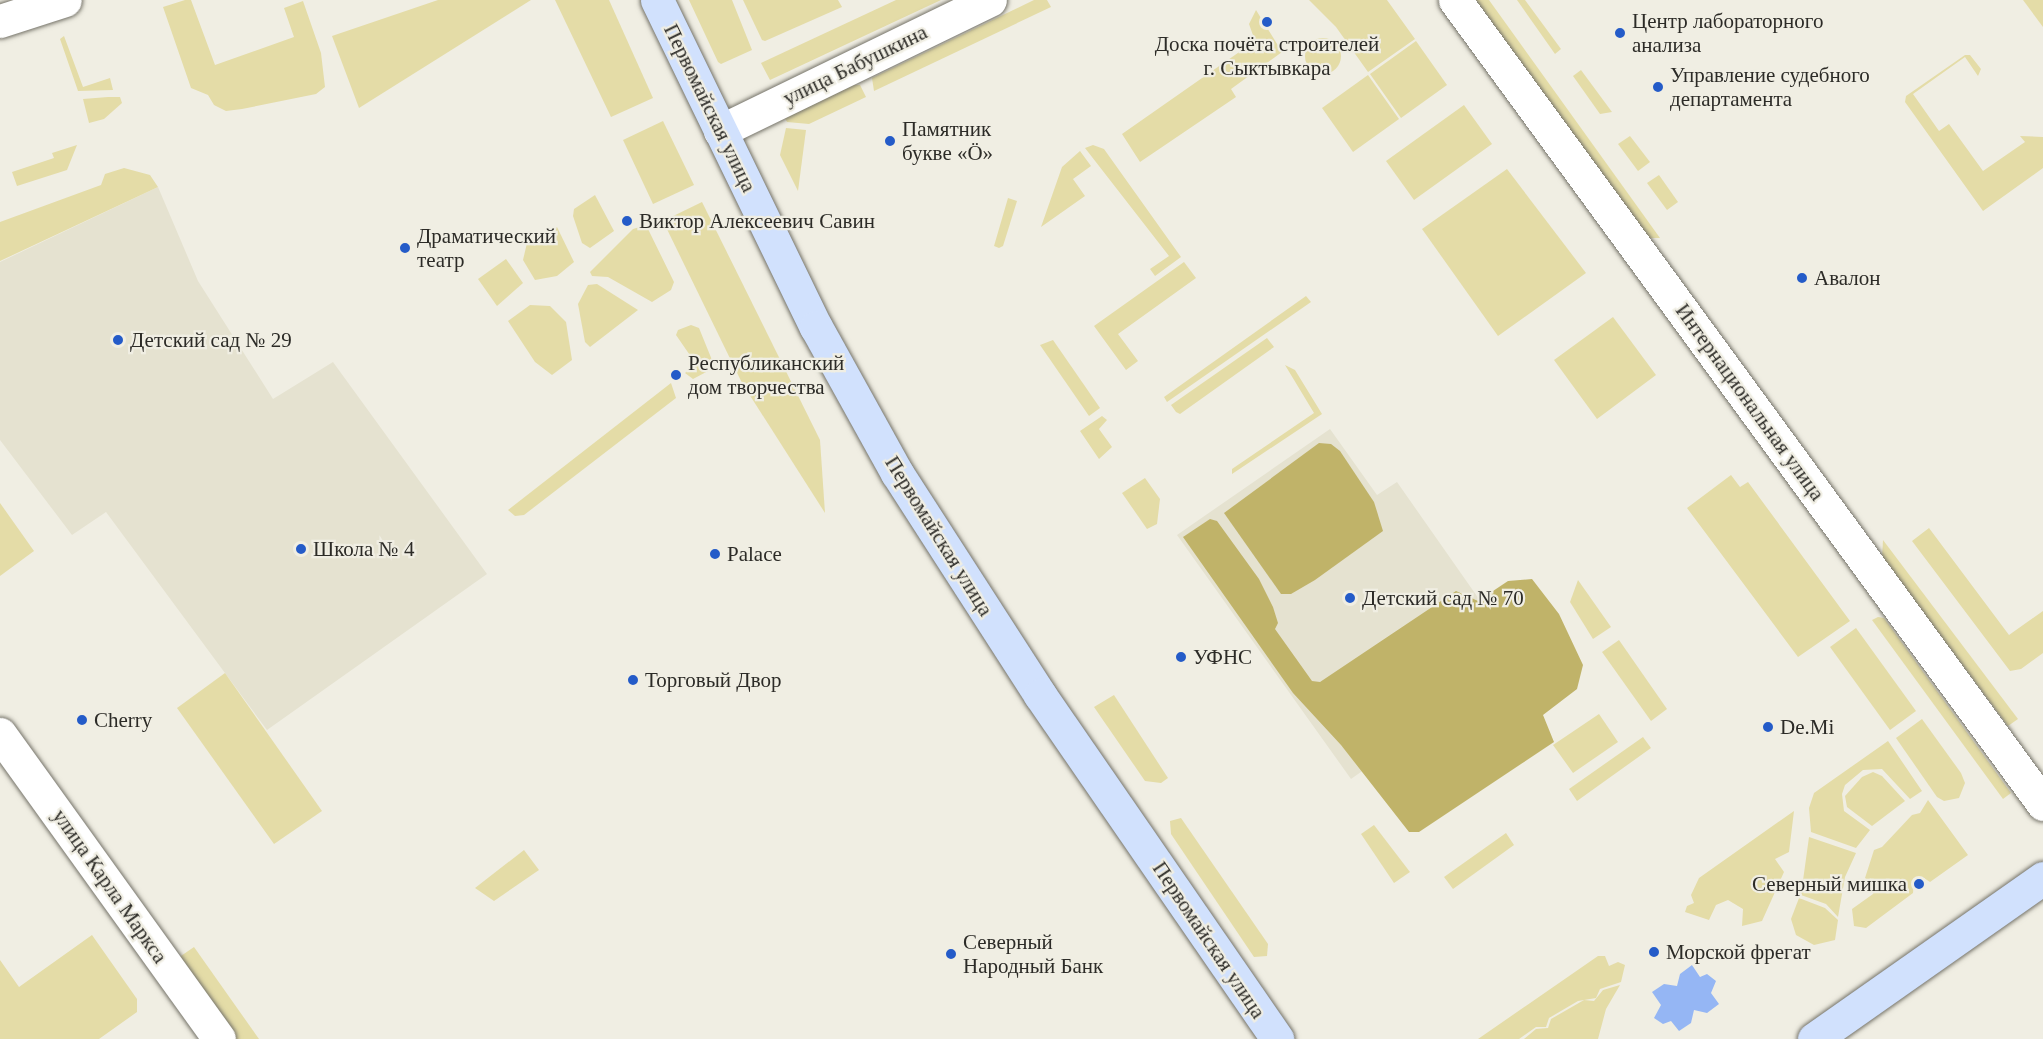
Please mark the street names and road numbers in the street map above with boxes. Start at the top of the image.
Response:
street label: улица Бабушкина [779,19,931,111]
street label: Первомайская улица [658,20,762,196]
street label: Интернациональная улица [1670,299,1830,505]
street label: Первомайская улица [880,451,998,621]
street label: улица Карла Маркса [47,804,173,968]
street label: Первомайская улица [1147,857,1271,1023]

